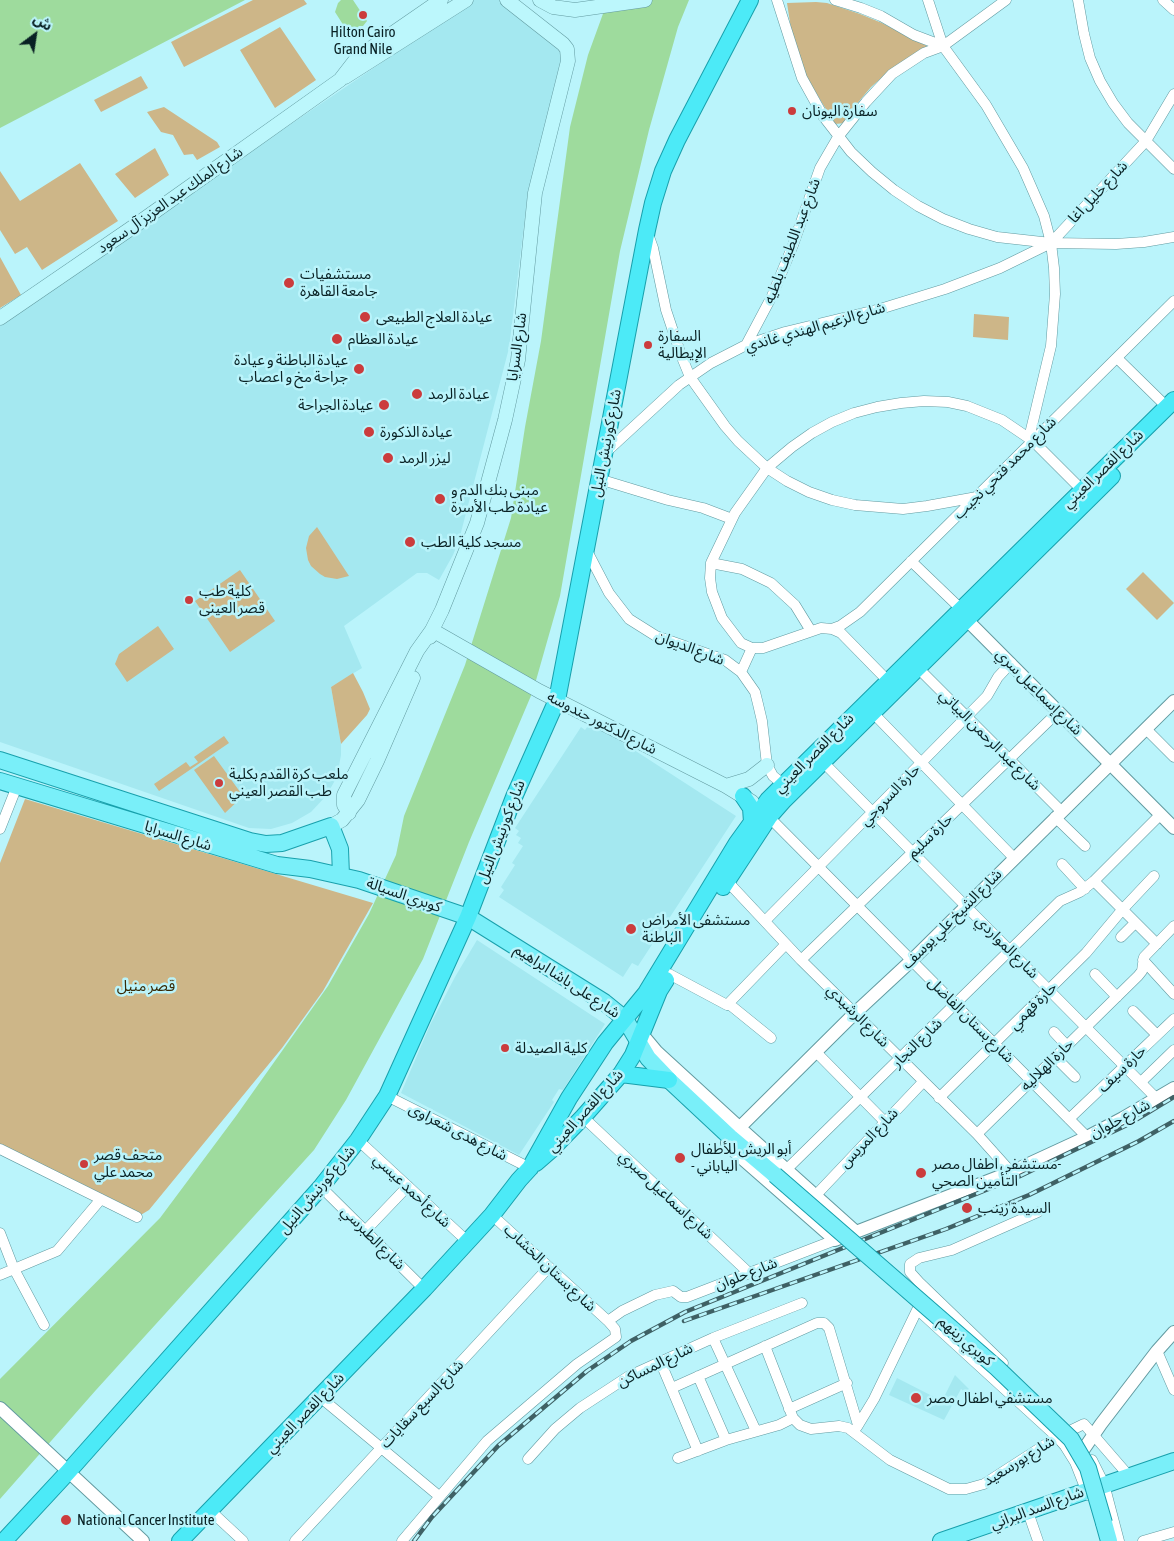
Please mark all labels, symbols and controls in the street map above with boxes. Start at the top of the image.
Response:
marker: Hilton Cairo Grand Nile [357,9,369,21]
north arrow [10,10,60,60]
text: ش [30,10,55,34]
place label: Hilton Cairo Grand Nile [330,23,396,58]
place label: سفارة اليونان [802,102,877,120]
marker: سفارة اليونان [786,105,798,117]
street label: شارع الملك عبد العزيز آل سعود [94,143,246,257]
street label: شارع خليل اغا [1065,157,1131,227]
street label: شارع عبد اللطيف بلطيه [760,176,824,306]
place label: مستشفيات جامعة القاهرة [300,265,378,300]
marker: مستشفيات جامعة القاهرة [282,276,296,290]
street label: شارع الزعيم الهندي غاندي [743,298,887,356]
place label: عيادة العلاج الطبيعى [376,308,492,326]
marker: عيادة العلاج الطبيعى [358,310,372,324]
street label: شارع السرايا [503,311,531,383]
place label: السفارة الإيطالية [658,327,707,362]
place label: عيادة العظام [348,330,418,348]
marker: عيادة العظام [330,332,344,346]
marker: السفارة الإيطالية [642,339,654,351]
place label: عيادة الباطنة و عيادة جراحة مخ و اعصاب [234,351,348,386]
marker: عيادة الباطنة و عيادة جراحة مخ و اعصاب [352,362,366,376]
place label: عيادة الرمد [428,385,489,403]
marker: عيادة الرمد [410,387,424,401]
street label: شارع كورنيش النيل [587,388,625,498]
place label: عيادة الجراحة [298,396,373,414]
marker: عيادة الجراحة [377,398,391,412]
street label: شارع محمد فتحي نجيب [950,413,1060,523]
place label: عيادة الذكورة [380,423,452,441]
marker: عيادة الذكورة [362,425,376,439]
street label: شارع القصر العيني [1059,426,1147,512]
place label: ليزر الرمد [399,449,451,467]
marker: ليزر الرمد [381,451,395,465]
place label: مبنى بنك الدم و عيادة طب الأسرة [451,481,548,516]
marker: مبنى بنك الدم و عيادة طب الأسرة [433,492,447,506]
place label: مسجد كلية الطب [421,533,521,551]
marker: مسجد كلية الطب [403,535,417,549]
place label: كلية طب قصر العينى [199,582,265,617]
marker: كلية طب قصر العينى [183,594,195,606]
street label: شارع الديوان [653,627,727,669]
street label: شارع إسماعيل سري [992,645,1086,739]
street label: شارع عبد الرحمن البياتي [936,686,1044,794]
street label: شارع الدكتور حندوسه [544,688,660,758]
street label: شارع القصر العيني [770,709,858,797]
street label: حارة السروجي [856,760,924,830]
place label: ملعب كرة القدم بكلية طب القصر العيني [229,765,349,800]
marker: ملعب كرة القدم بكلية طب القصر العيني [213,777,225,789]
street label: شارع كورنيش النيل [473,778,529,886]
street label: حارة سليم [903,810,957,862]
street label: شارع السرايا [142,817,214,855]
street label: شارع الشيخ علي يوسف [898,865,1006,973]
street label: كوبري السيالة [364,874,444,916]
place label: مستشفى الأمراض الباطنة [642,911,750,946]
street label: شارع المواردي [972,912,1042,982]
marker: مستشفى الأمراض الباطنة [624,922,638,936]
street label: شارع على باشا ابراهيم [511,940,623,1022]
street label: شارع بستان الفاضل [924,973,1018,1067]
park label: قصر منيل [117,977,175,995]
street label: حارة فهمي [1005,978,1061,1034]
street label: شارع الرشيدي [823,981,893,1051]
street label: شارع النجار [888,1015,946,1071]
street label: حارة الهلاليه [1017,1035,1077,1095]
place label: كلية الصيدلة [515,1039,587,1057]
marker: كلية الصيدلة [499,1042,511,1054]
street label: حارة سيف [1094,1042,1150,1096]
street label: شارع القصر العيني [543,1066,627,1156]
street label: شارع حلوان [1087,1096,1153,1142]
street label: شارع هدى شعراوى [406,1099,510,1165]
street label: شارع المريس [836,1104,902,1172]
place label: أبو الريش للأطفال - الياباني [691,1140,791,1175]
street label: شارع كورنيش النيل [275,1142,359,1238]
place label: متحف قصر محمد علي [94,1146,162,1181]
street label: شارع اسماعيل صبري [615,1147,717,1243]
street label: شارع أحمد عيسي [370,1151,454,1231]
marker: أبو الريش للأطفال - الياباني [673,1151,687,1165]
place label: مستشفي اطفال مصر- التأمين الصحي [932,1155,1061,1190]
marker: متحف قصر محمد علي [78,1158,90,1170]
marker: مستشفي اطفال مصر- التأمين الصحي [914,1166,928,1180]
place label: السيدة زينب [978,1199,1051,1217]
marker: السيدة زينب [960,1201,974,1215]
street label: شارع الطبرسي [337,1202,409,1274]
street label: شارع بستان الخشاب [500,1221,600,1315]
street label: شارع حلوان [712,1254,780,1294]
street label: كوبري زينهم [935,1312,997,1370]
street label: شارع المساكن [614,1339,696,1391]
street label: شارع السبع سقايات [377,1356,467,1452]
street label: شارع القصر العيني [262,1369,348,1457]
place label: مستشفي اطفال مصر [927,1389,1053,1407]
marker: مستشفي اطفال مصر [909,1391,923,1405]
street label: شارع بورسعيد [980,1432,1058,1490]
street label: شارع السد البراني [988,1483,1086,1533]
place label: National Cancer Institute [77,1511,214,1529]
marker: National Cancer Institute [59,1513,73,1527]

